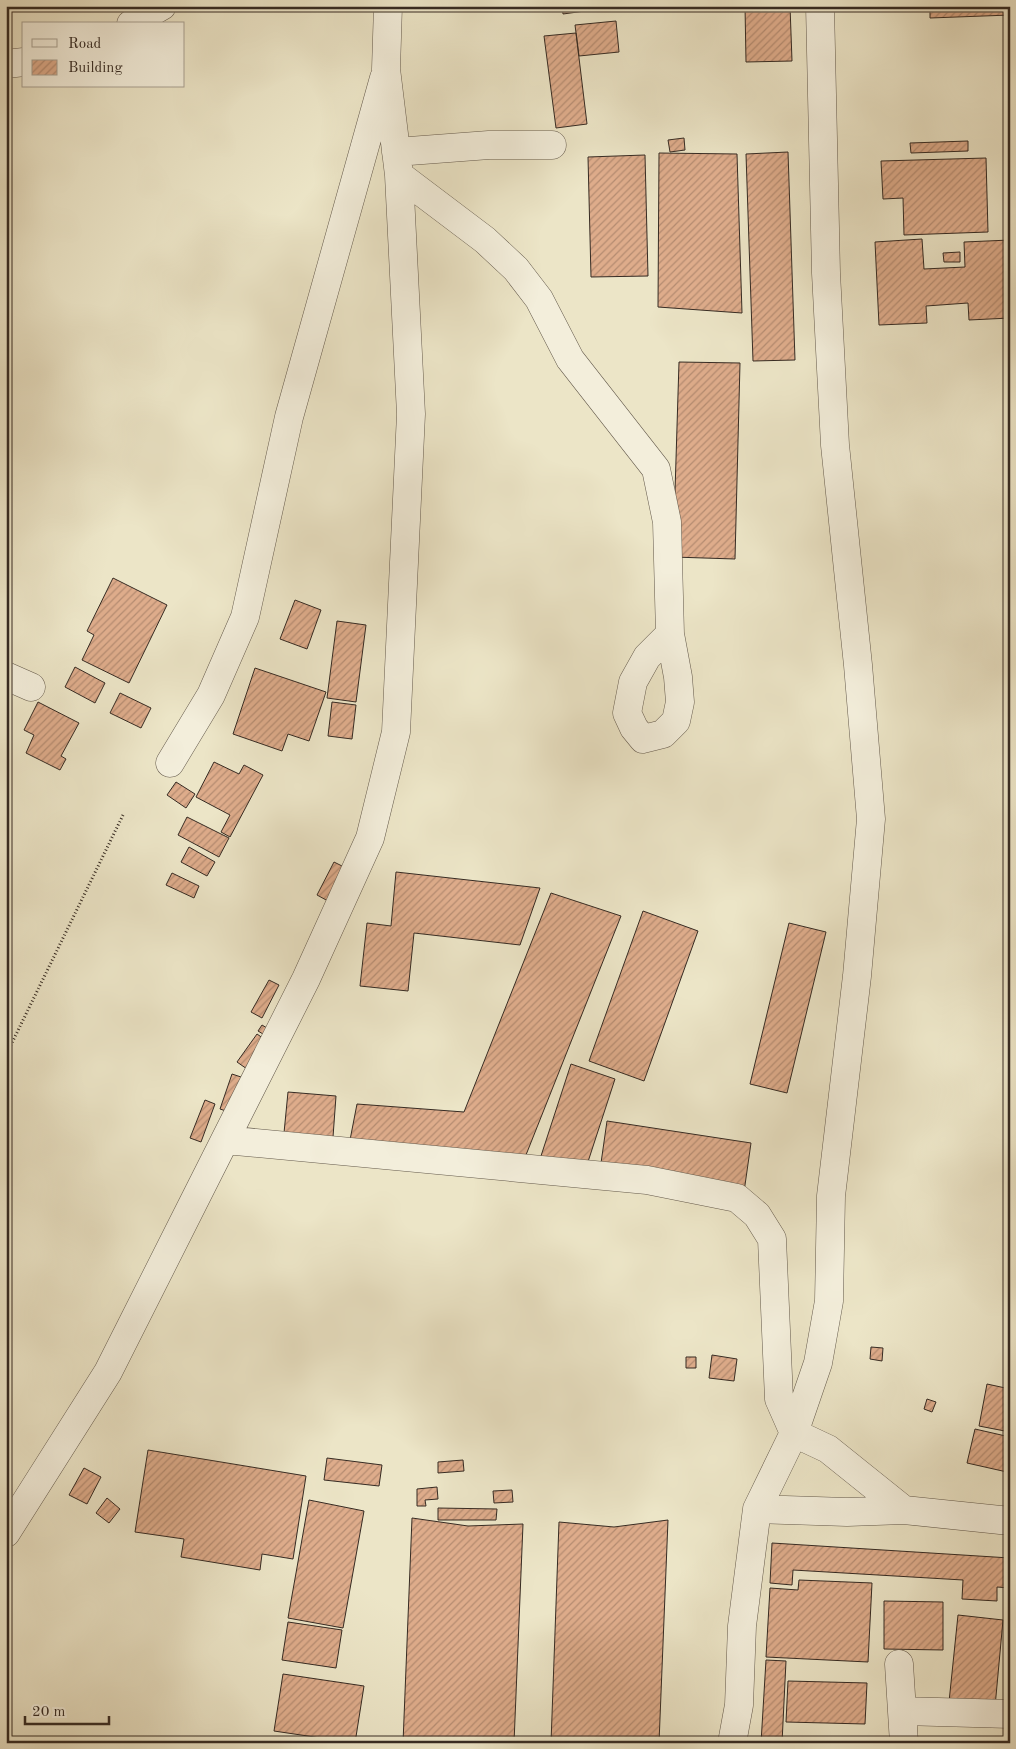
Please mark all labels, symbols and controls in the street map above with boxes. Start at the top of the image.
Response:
legend [22,22,185,88]
text: Road [68,37,102,52]
text: Building [68,61,123,76]
scale bar [25,1694,109,1726]
text: 20 m [32,1705,66,1720]

